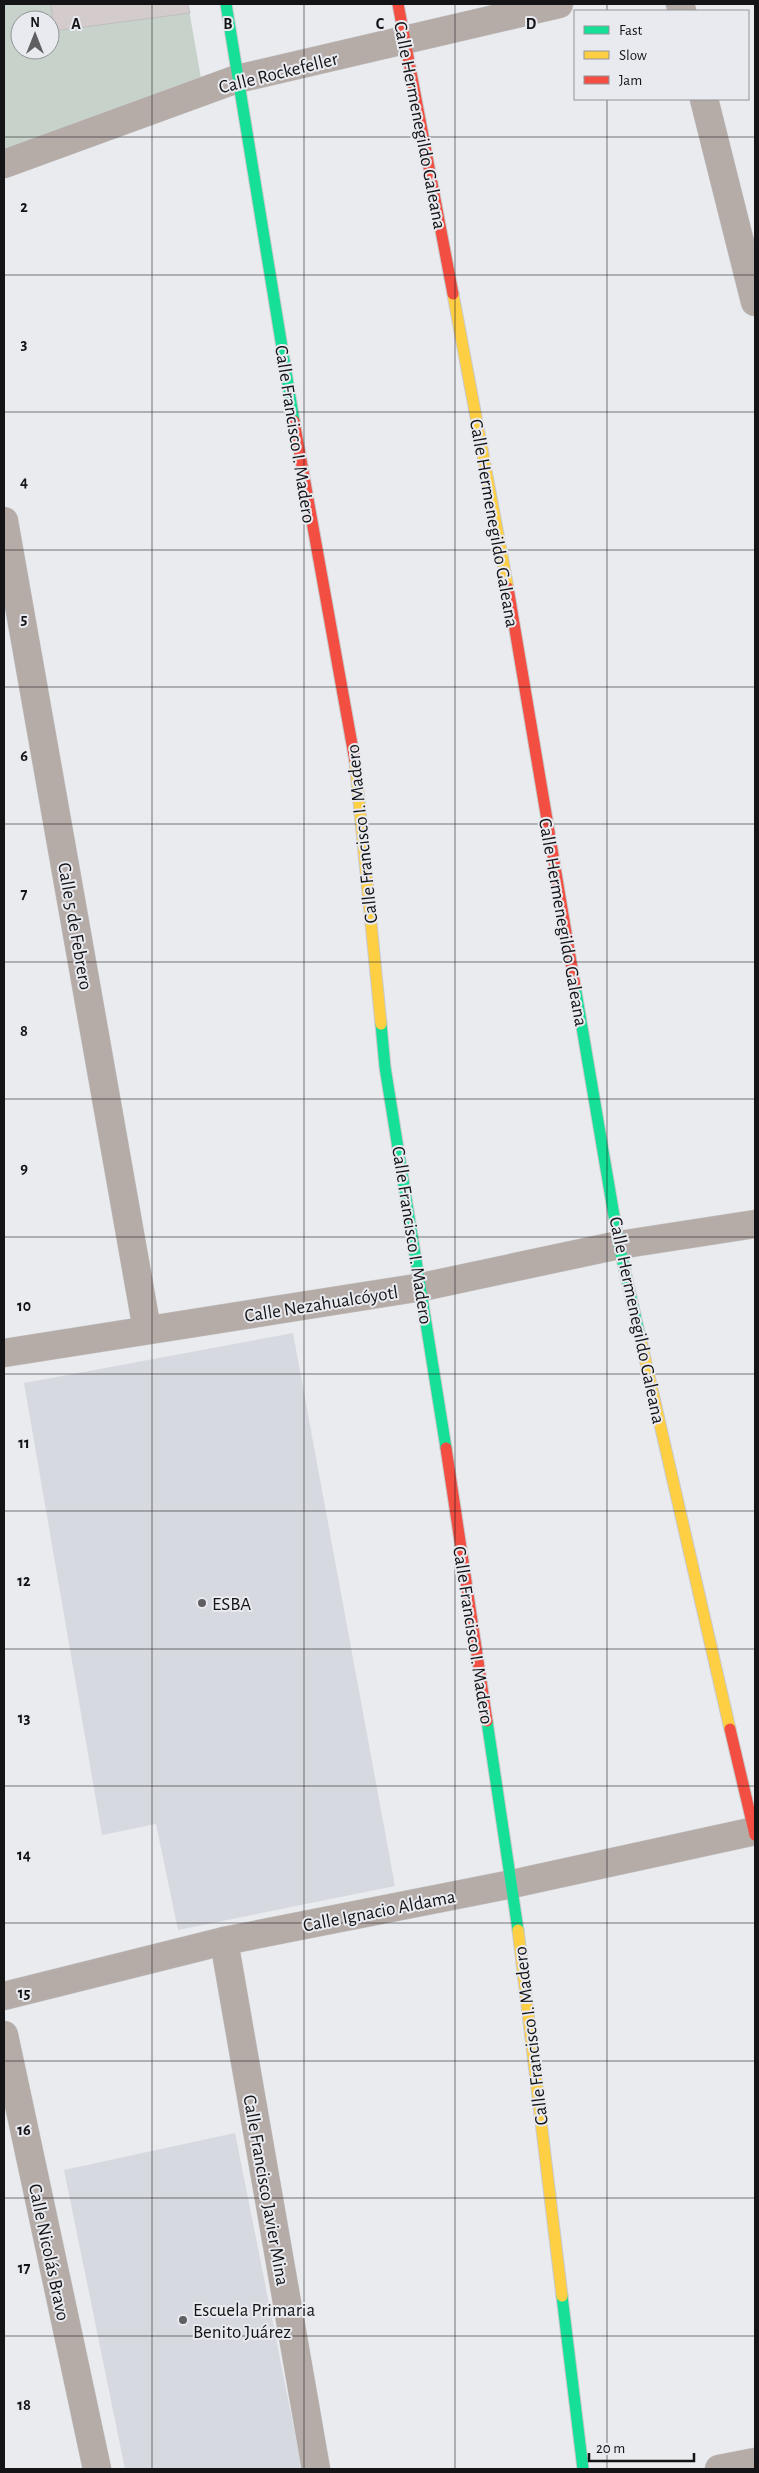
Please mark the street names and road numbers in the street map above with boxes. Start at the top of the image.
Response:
street label: Calle Hermenegildo Galeana [390,20,449,231]
street label: Calle Rockefeller [217,49,340,97]
street label: Calle Francisco I. Madero [271,344,318,525]
street label: Calle Hermenegildo Galeana [466,418,521,629]
street label: Calle Francisco I. Madero [344,743,381,924]
street label: Calle Hermenegildo Galeana [535,817,590,1028]
street label: Calle 5 de Febrero [54,861,95,991]
street label: Calle Francisco I. Madero [388,1145,435,1326]
street label: Calle Hermenegildo Galeana [605,1215,668,1426]
street label: Calle Nezahualcóyotl [243,1283,399,1326]
street label: Calle Francisco I. Madero [449,1545,496,1726]
street label: Calle Ignacio Aldama [301,1887,457,1936]
street label: Calle Francisco I. Madero [511,1945,552,2126]
street label: Calle Francisco Javier Mina [239,2093,292,2287]
street label: Calle Nicolás Bravo [25,2182,72,2322]

